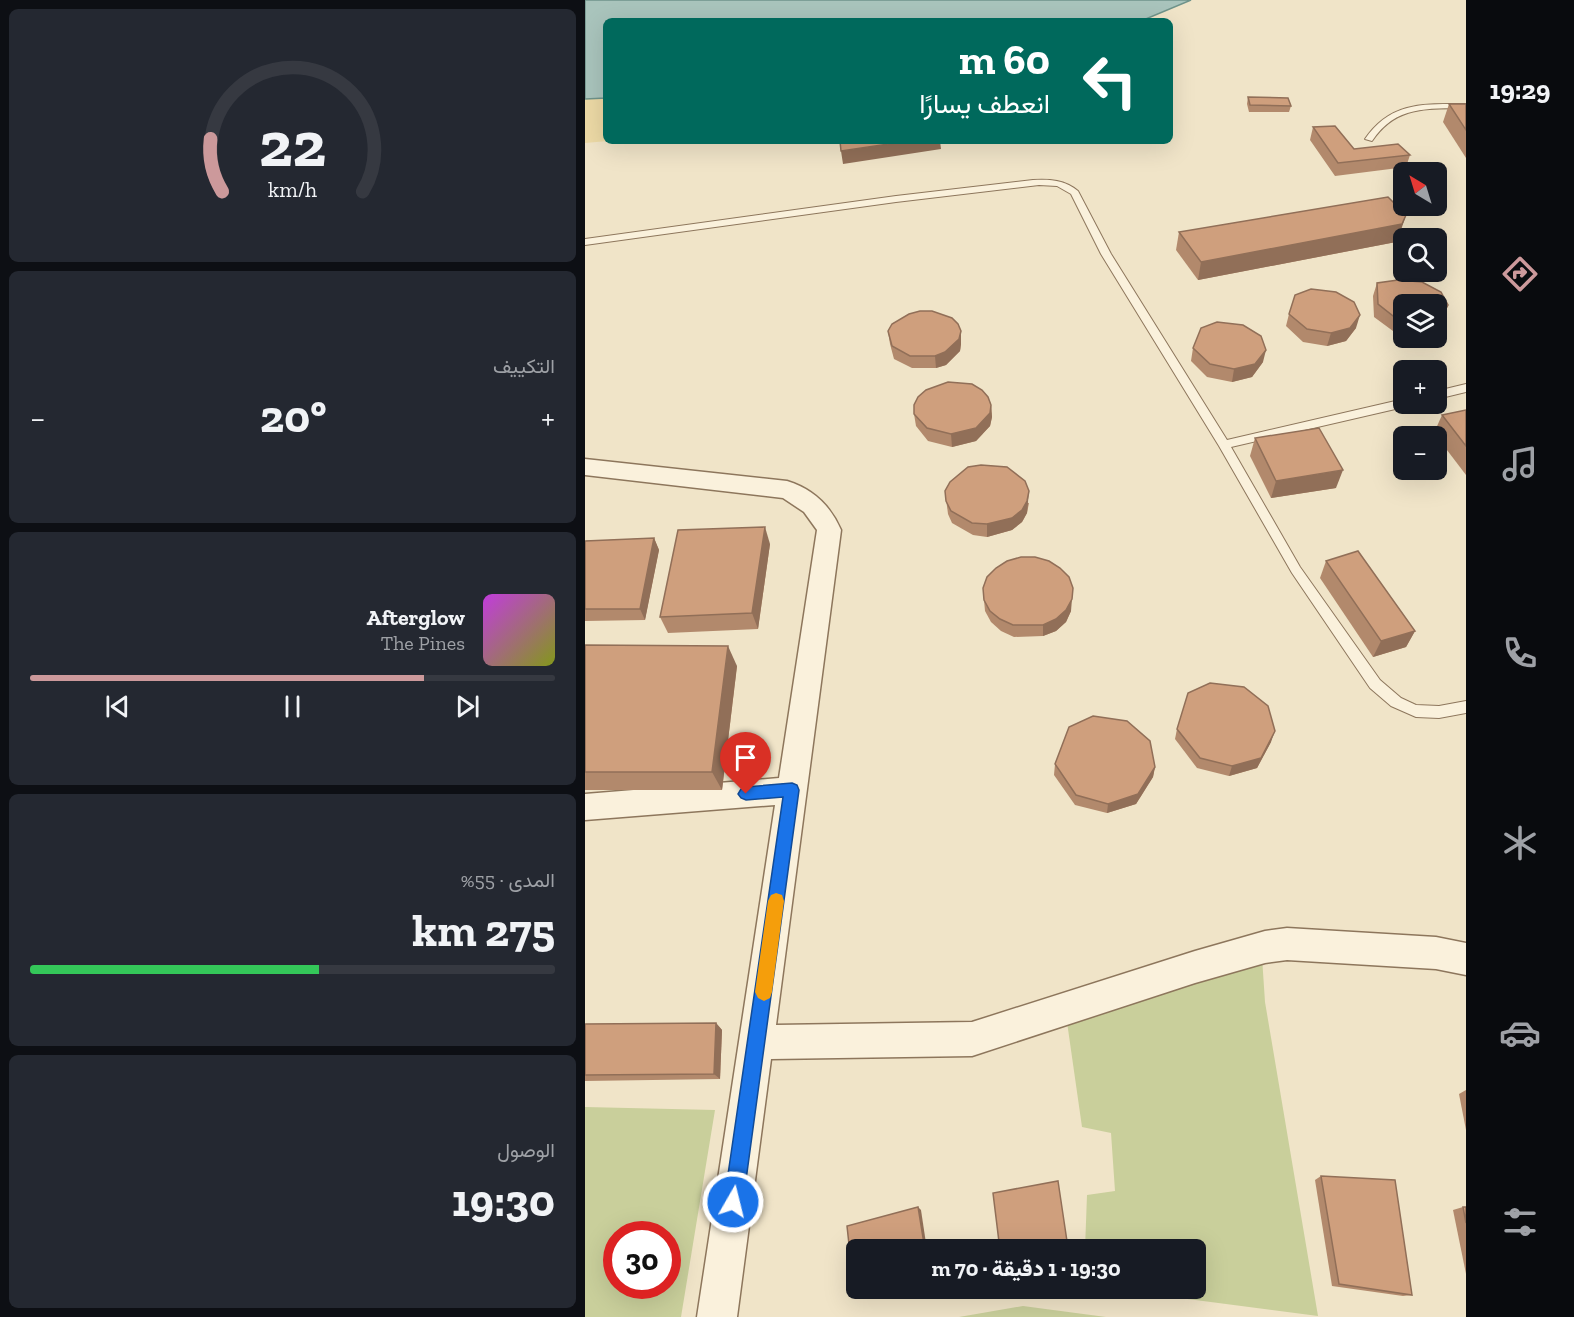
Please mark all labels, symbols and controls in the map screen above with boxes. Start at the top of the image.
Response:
text: 60 m [959,34,1050,85]
icon: left [1071,42,1149,120]
text: 19:29 [1490,74,1551,106]
text: انعطف يسارًا [919,88,1050,120]
text: 22 [259,107,326,182]
north arrow [1393,162,1447,216]
map controls [1393,162,1447,480]
text: km/h [268,178,317,203]
button: search [1393,228,1447,282]
icon: directions [1499,253,1541,295]
button: layers [1393,294,1447,348]
text: التكييف [493,354,555,378]
button: + [1393,360,1447,414]
text: 20° [260,390,326,444]
text: − [30,398,45,437]
text: + [541,398,555,437]
button: − [1393,426,1447,480]
icon: music [1499,443,1541,485]
text: Afterglow [367,604,465,631]
text: The Pines [381,631,465,655]
icon: phone [1499,632,1541,674]
icon: previous [101,690,134,723]
icon: pause [276,690,309,723]
icon: next [451,690,484,723]
pin [720,732,771,794]
icon: arrive [729,741,762,774]
icon: climate [1499,822,1541,864]
text: المدى · 55% [461,868,555,892]
text: 275 km [412,904,555,958]
icon: car [1499,1012,1541,1054]
text: الوصول [497,1138,555,1162]
position arrow [701,1170,765,1234]
text: 19:30 [452,1174,555,1228]
icon: filters [1499,1201,1541,1243]
speed limit sign: 30 [603,1221,681,1299]
text: 19:30 · 1 دقيقة · 70 m [931,1255,1121,1282]

